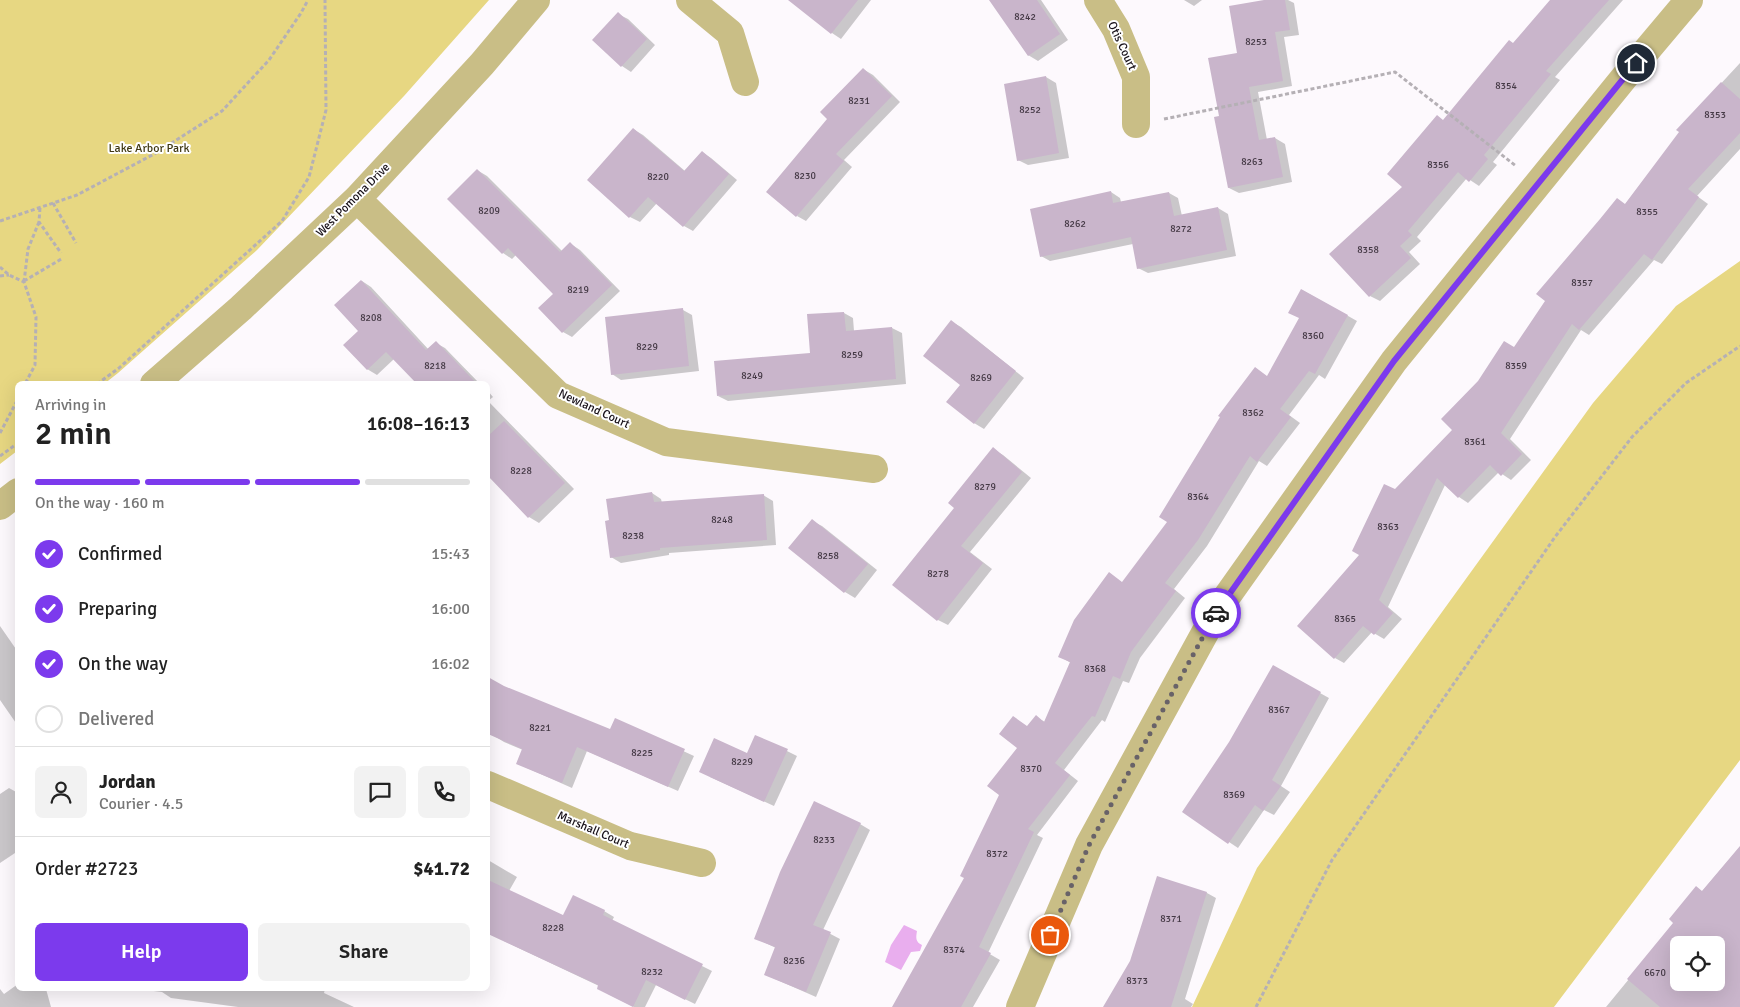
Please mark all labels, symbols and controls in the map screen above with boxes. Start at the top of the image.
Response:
house number: 8242 [1014,11,1036,23]
street label: Otis Court [1104,19,1140,73]
house number: 8253 [1245,36,1267,48]
pin [1615,42,1657,84]
icon: home [1622,49,1650,77]
house number: 8354 [1495,80,1517,92]
house number: 8231 [848,95,870,107]
house number: 8252 [1019,104,1041,116]
house number: 8353 [1704,109,1726,121]
park label: Lake Arbor Park [108,141,190,156]
house number: 8263 [1241,156,1263,168]
house number: 8356 [1427,159,1449,171]
street label: West Pomona Drive [313,160,393,240]
house number: 8230 [794,170,816,182]
house number: 8220 [647,171,669,183]
house number: 8209 [478,205,500,217]
house number: 8355 [1636,206,1658,218]
house number: 8262 [1064,218,1086,230]
house number: 8272 [1170,223,1192,235]
house number: 8358 [1357,244,1379,256]
house number: 8357 [1571,277,1593,289]
house number: 8219 [567,284,589,296]
house number: 8208 [360,312,382,324]
house number: 8360 [1302,330,1324,342]
house number: 8229 [636,341,658,353]
house number: 8259 [841,349,863,361]
house number: 8218 [424,360,446,372]
house number: 8359 [1505,360,1527,372]
house number: 8249 [741,370,763,382]
house number: 8269 [970,372,992,384]
street label: Newland Court [556,386,632,432]
text: Arriving in [35,395,106,415]
house number: 8362 [1242,407,1264,419]
text: 16:08–16:13 [367,412,470,436]
text: 2 min [35,414,112,453]
house number: 8361 [1464,436,1486,448]
house number: 8228 [510,465,532,477]
house number: 8279 [974,481,996,493]
house number: 8364 [1187,491,1209,503]
text: On the way · 160 m [35,493,165,513]
house number: 8248 [711,514,733,526]
house number: 8363 [1377,521,1399,533]
house number: 8238 [622,530,644,542]
icon: check [35,540,63,568]
text: Confirmed [78,542,162,566]
text: 15:43 [431,544,470,564]
house number: 8258 [817,550,839,562]
house number: 8278 [927,568,949,580]
courier [1191,588,1241,638]
icon: check [35,595,63,623]
text: Preparing [78,597,157,621]
text: 16:00 [431,599,470,619]
icon: car [1202,599,1230,627]
house number: 8365 [1334,613,1356,625]
icon: check [35,650,63,678]
text: On the way [78,652,168,676]
text: 16:02 [431,654,470,674]
house number: 8368 [1084,663,1106,675]
house number: 8367 [1268,704,1290,716]
text: Delivered [78,707,154,731]
house number: 8221 [529,722,551,734]
house number: 8225 [631,747,653,759]
house number: 8229 [731,756,753,768]
house number: 8370 [1020,763,1042,775]
button: person [35,766,87,818]
button: chat [354,766,406,818]
button: phone [418,766,470,818]
text: Jordan [99,770,156,794]
house number: 8369 [1223,789,1245,801]
text: Courier · 4.5 [99,794,183,814]
street label: Marshall Court [555,808,631,852]
house number: 8233 [813,834,835,846]
house number: 8372 [986,848,1008,860]
text: Order #2723 [35,857,138,881]
text: $41.72 [413,857,470,881]
house number: 8371 [1160,913,1182,925]
pin [1029,914,1071,956]
icon: bag [1036,921,1064,949]
house number: 8228 [542,922,564,934]
button: Help [35,923,248,981]
button: Share [258,923,470,981]
map controls [1670,936,1725,991]
button: locate [1670,936,1725,991]
house number: 8374 [943,944,965,956]
house number: 8236 [783,955,805,967]
house number: 8232 [641,966,663,978]
house number: 6670 [1644,967,1666,979]
house number: 8373 [1126,975,1148,987]

